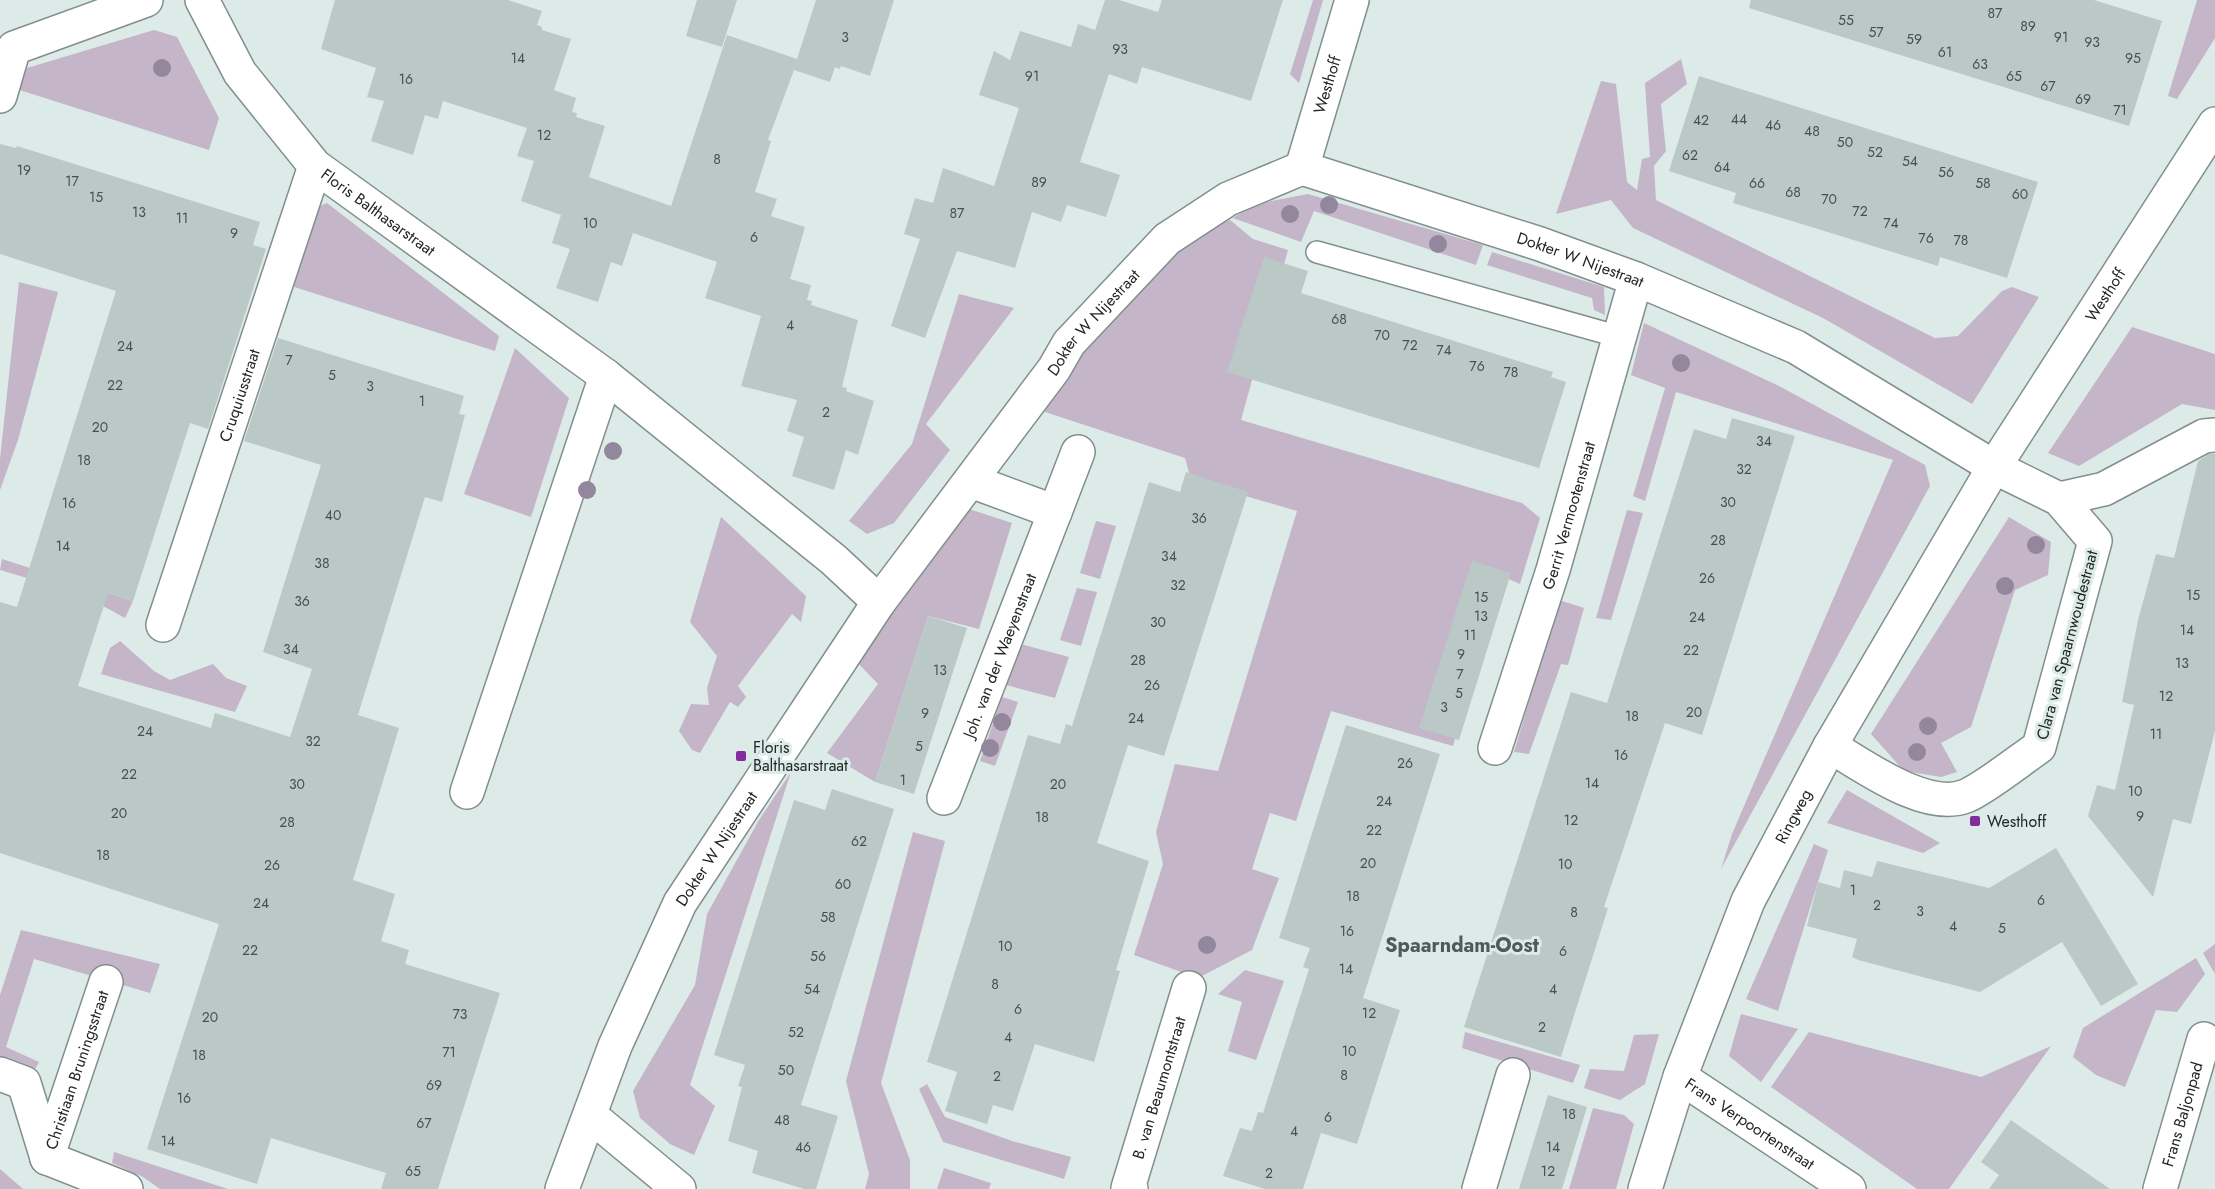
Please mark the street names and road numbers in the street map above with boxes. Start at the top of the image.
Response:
street label: Westhoff [1307,52,1346,116]
street label: Floris Balthasarstraat [316,163,441,261]
street label: Dokter W Nijestraat [1514,226,1648,293]
street label: Westhoff [2079,263,2131,326]
street label: Dokter W Nijestraat [1041,264,1145,380]
street label: Cruquiusstraat [213,346,265,445]
street label: Gerrit Vermootenstraat [1536,438,1601,592]
street label: Clara van Spaarnwoudestraat [2031,547,2103,742]
street label: Joh. van der Waeyenstraat [956,570,1042,743]
street label: Ringweg [1769,785,1817,847]
street label: Dokter W Nijestraat [670,786,763,911]
street label: Christiaan Bruningsstraat [39,987,114,1152]
street label: B. van Beaumontstraat [1126,1013,1191,1162]
street label: Frans Baljonpad [2156,1059,2208,1169]
street label: Frans Verpoortenstraat [1681,1072,1820,1175]

